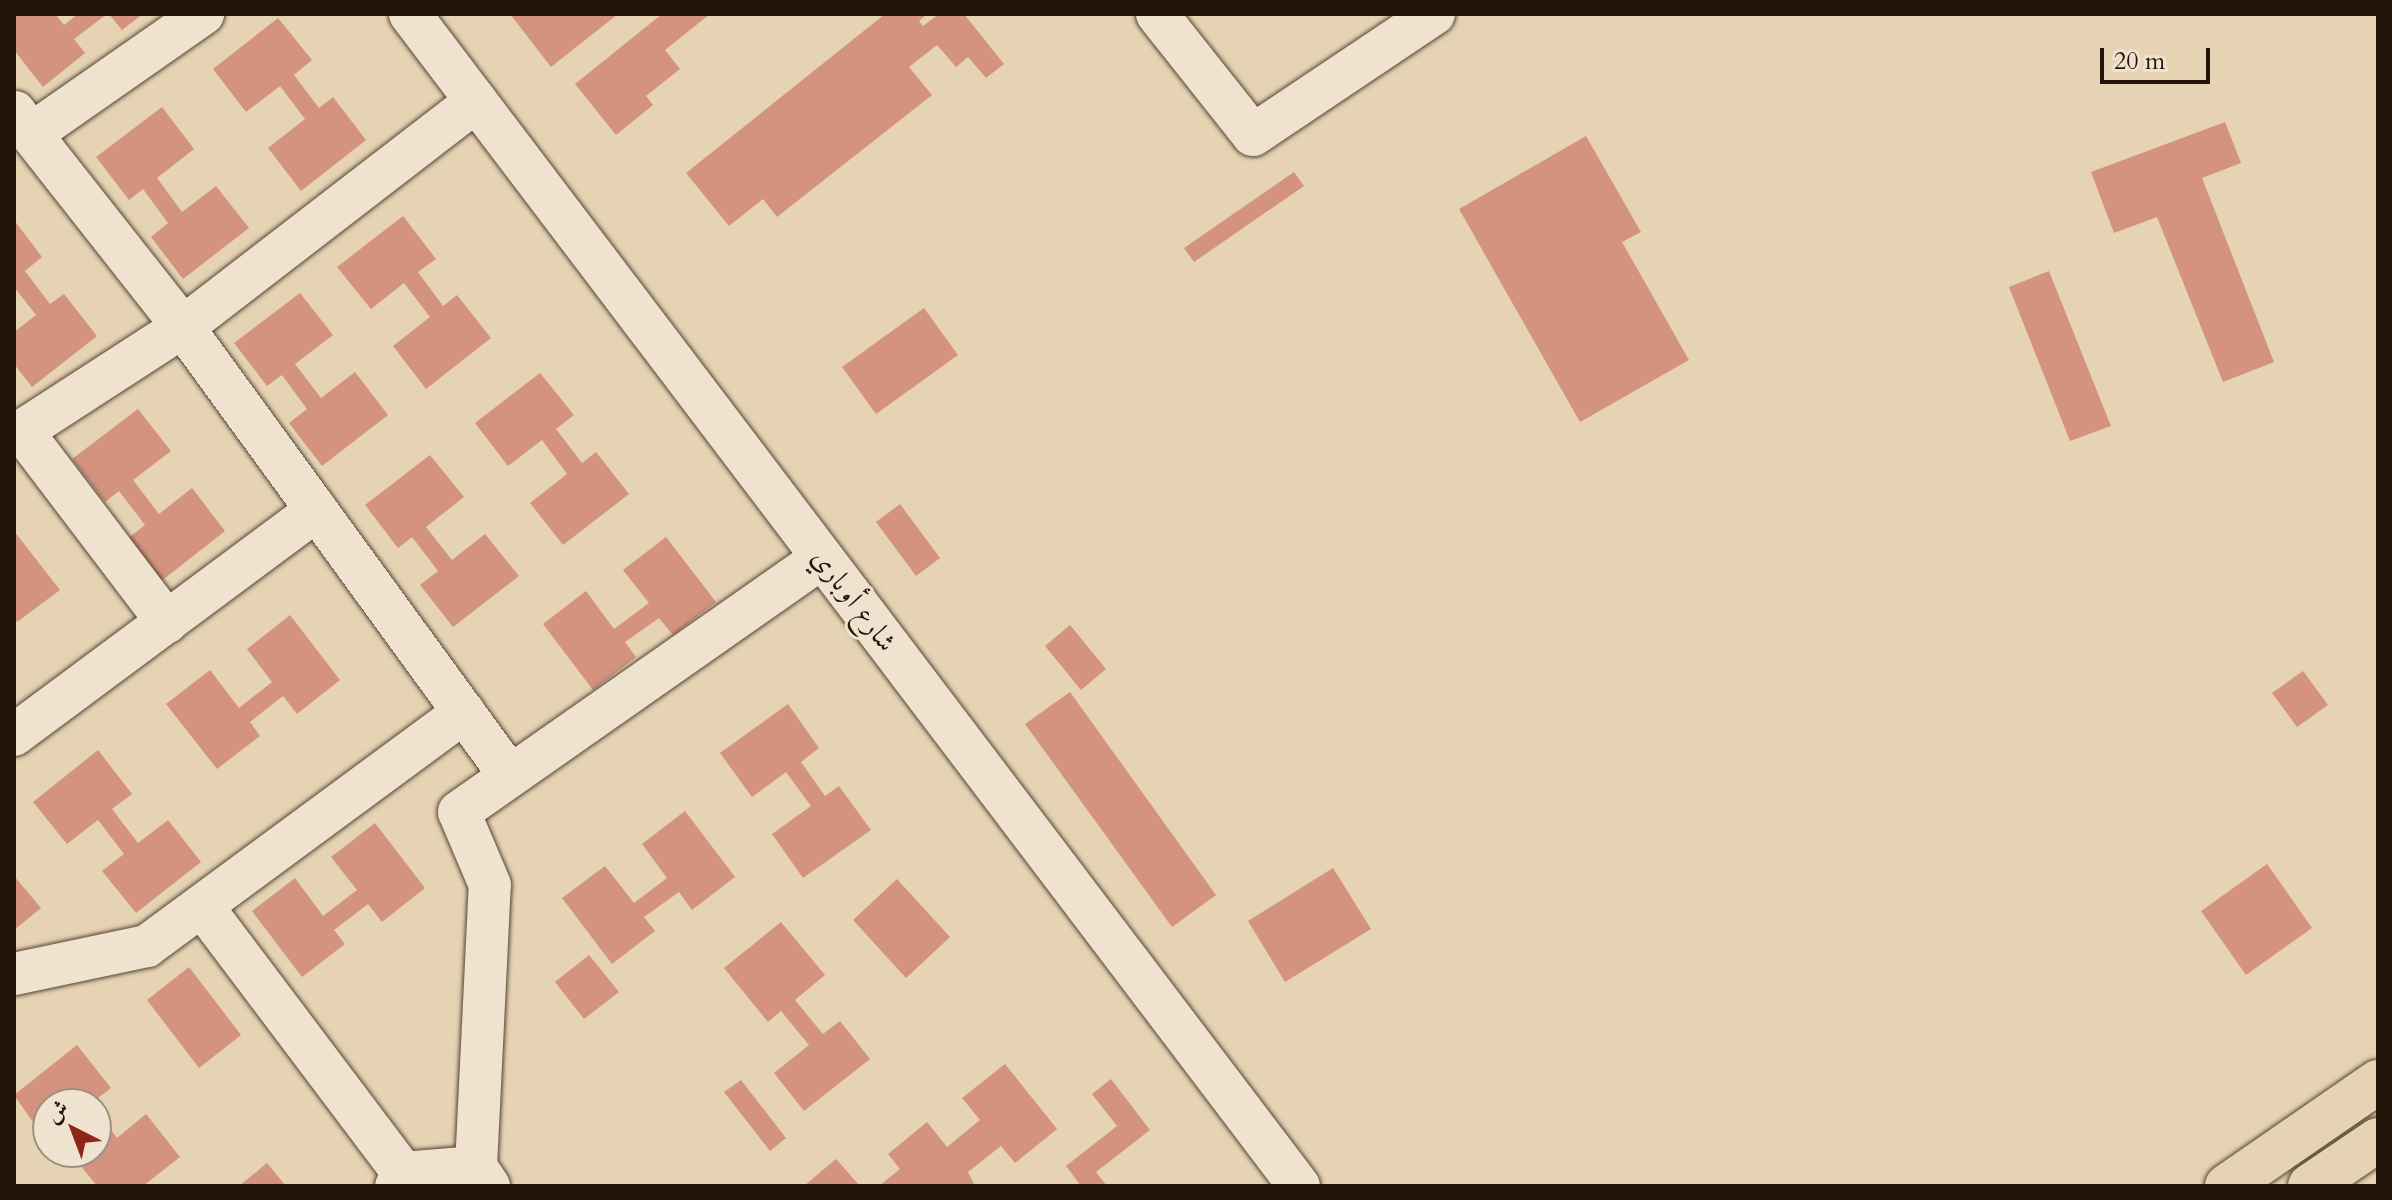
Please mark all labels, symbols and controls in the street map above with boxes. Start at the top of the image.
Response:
scale bar [2104,32,2214,82]
text: 20 m [2114,45,2165,78]
street label: شارع أوباري [804,542,904,658]
north arrow [32,1088,112,1168]
text: ش [39,1093,75,1130]

